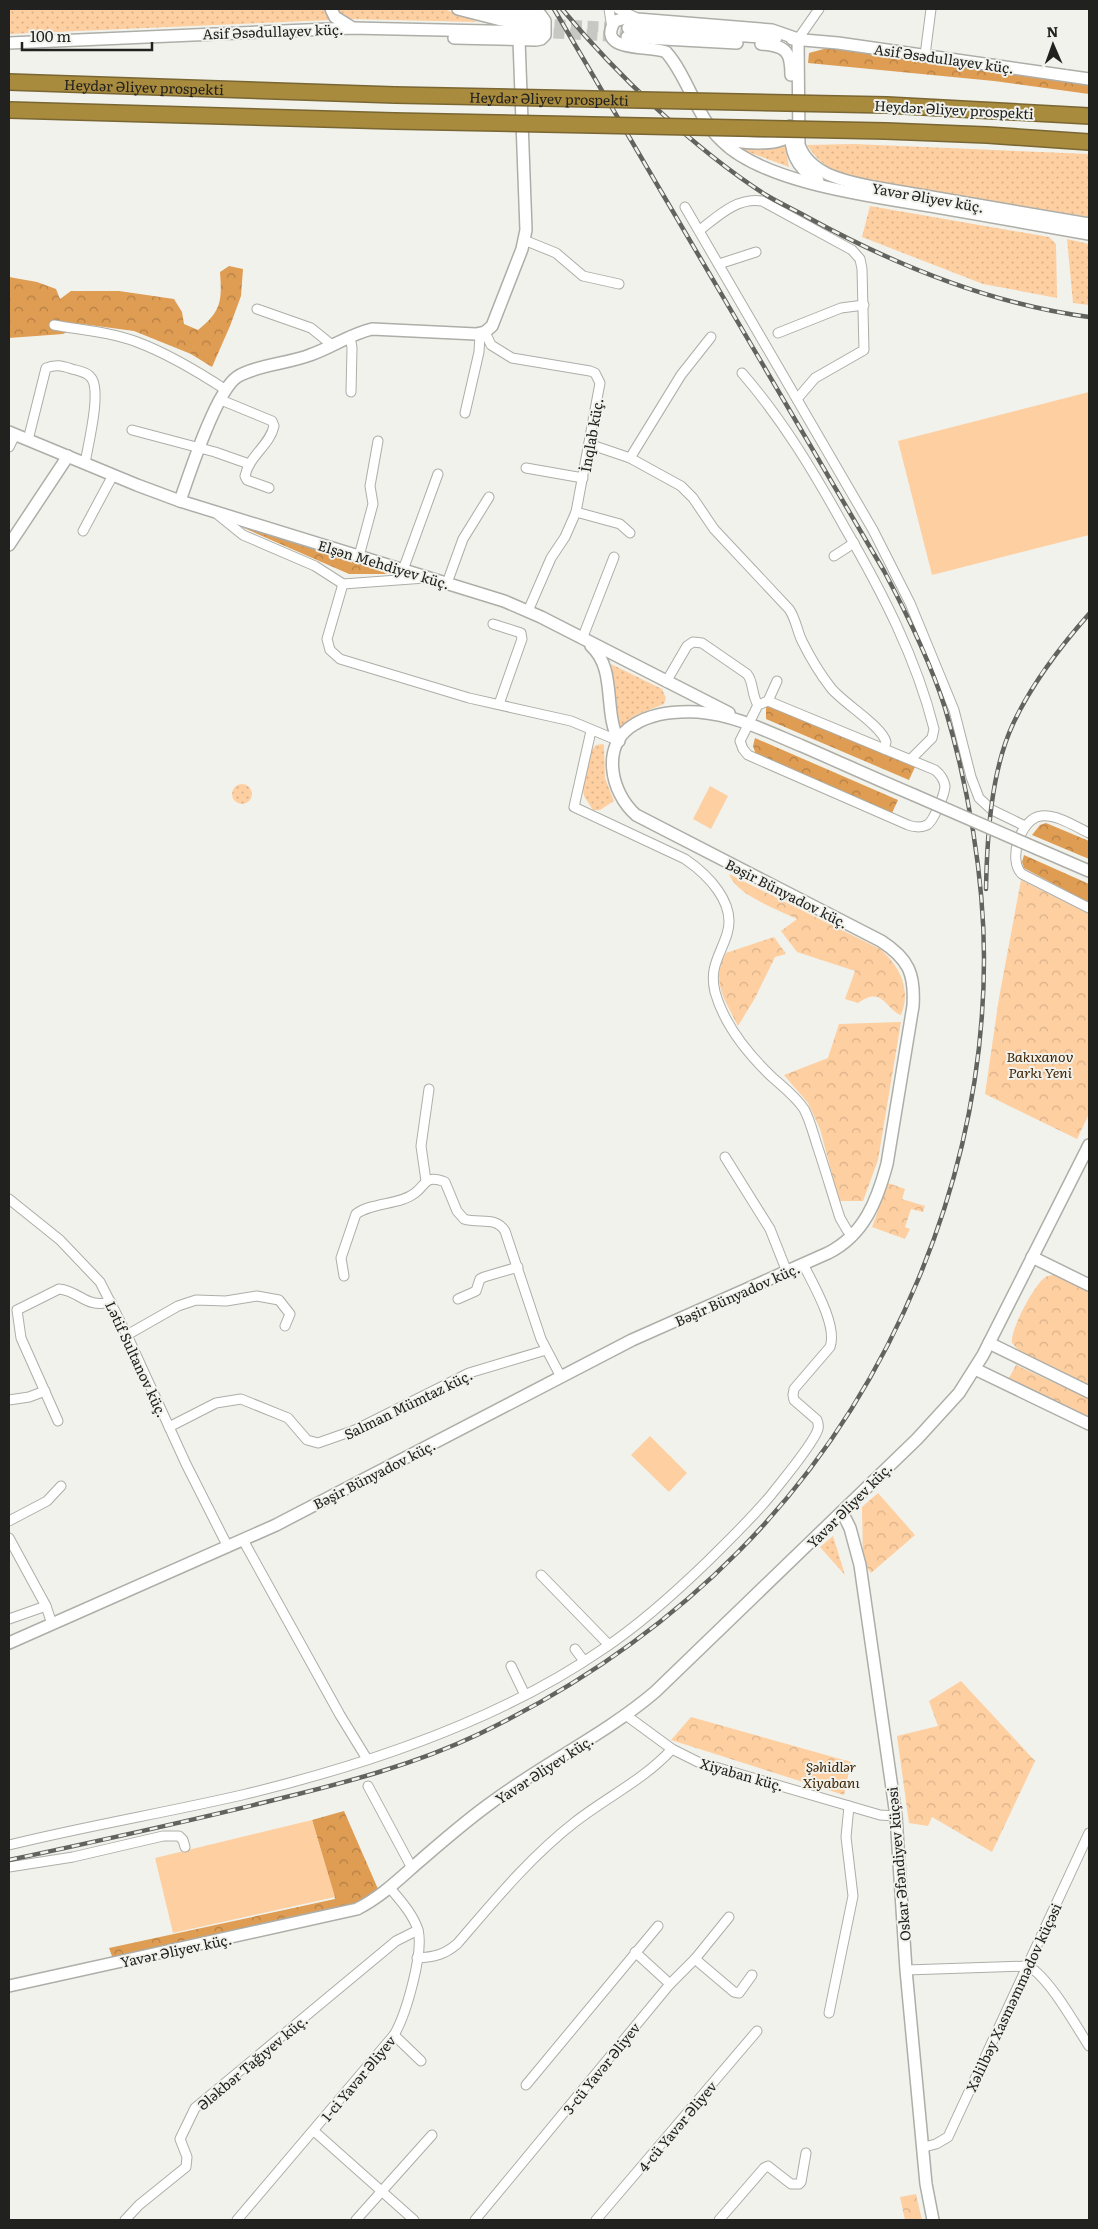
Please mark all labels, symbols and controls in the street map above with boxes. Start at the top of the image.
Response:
street label: Asif Əsədullayev küç. [202,19,344,43]
scale bar [22,20,152,52]
north arrow [1028,20,1078,70]
text: N [1046,21,1059,41]
text: 100 m [30,24,71,47]
street label: Asif Əsədullayev küç. [873,38,1015,78]
street label: Heydər Əliyev prospekti [64,74,224,99]
street label: Heydər Əliyev prospekti [469,87,629,110]
street label: Heydər Əliyev prospekti [874,95,1035,123]
street label: Yavər Əliyev küç. [870,177,986,217]
street label: İnqlab küç. [575,396,607,474]
street label: Elşən Mehdiyev küç. [316,534,452,594]
street label: Bəşir Bünyadov küç. [722,853,852,933]
park label: Bakıxanov Parkı Yeni [1006,1046,1074,1082]
street label: Bəşir Bünyadov küç. [671,1257,803,1331]
street label: Lətif Sultanov küç. [101,1297,173,1421]
street label: Salman Mümtaz küç. [340,1364,476,1444]
street label: Bəşir Bünyadov küç. [309,1434,439,1514]
street label: Yavər Əliyev küç. [802,1458,896,1552]
street label: Yavər Əliyev küç. [491,1730,597,1808]
street label: Xiyaban küç. [698,1753,786,1795]
park label: Şəhidlər Xiyabanı [802,1756,860,1792]
street label: Oskar Əfəndiyev küçəsi [881,1786,915,1942]
street label: Xəlilbəy Xasməmmədov küçəsi [960,1899,1066,2095]
street label: Yavər Əliyev küç. [118,1928,234,1972]
street label: Ələkbər Tağıyev küç. [192,2010,312,2114]
street label: 3-cü Yavər Əliyev [558,2017,645,2118]
street label: 1-ci Yavər Əliyev [316,2030,400,2125]
street label: 4-cü Yavər Əliyev [633,2076,721,2176]

